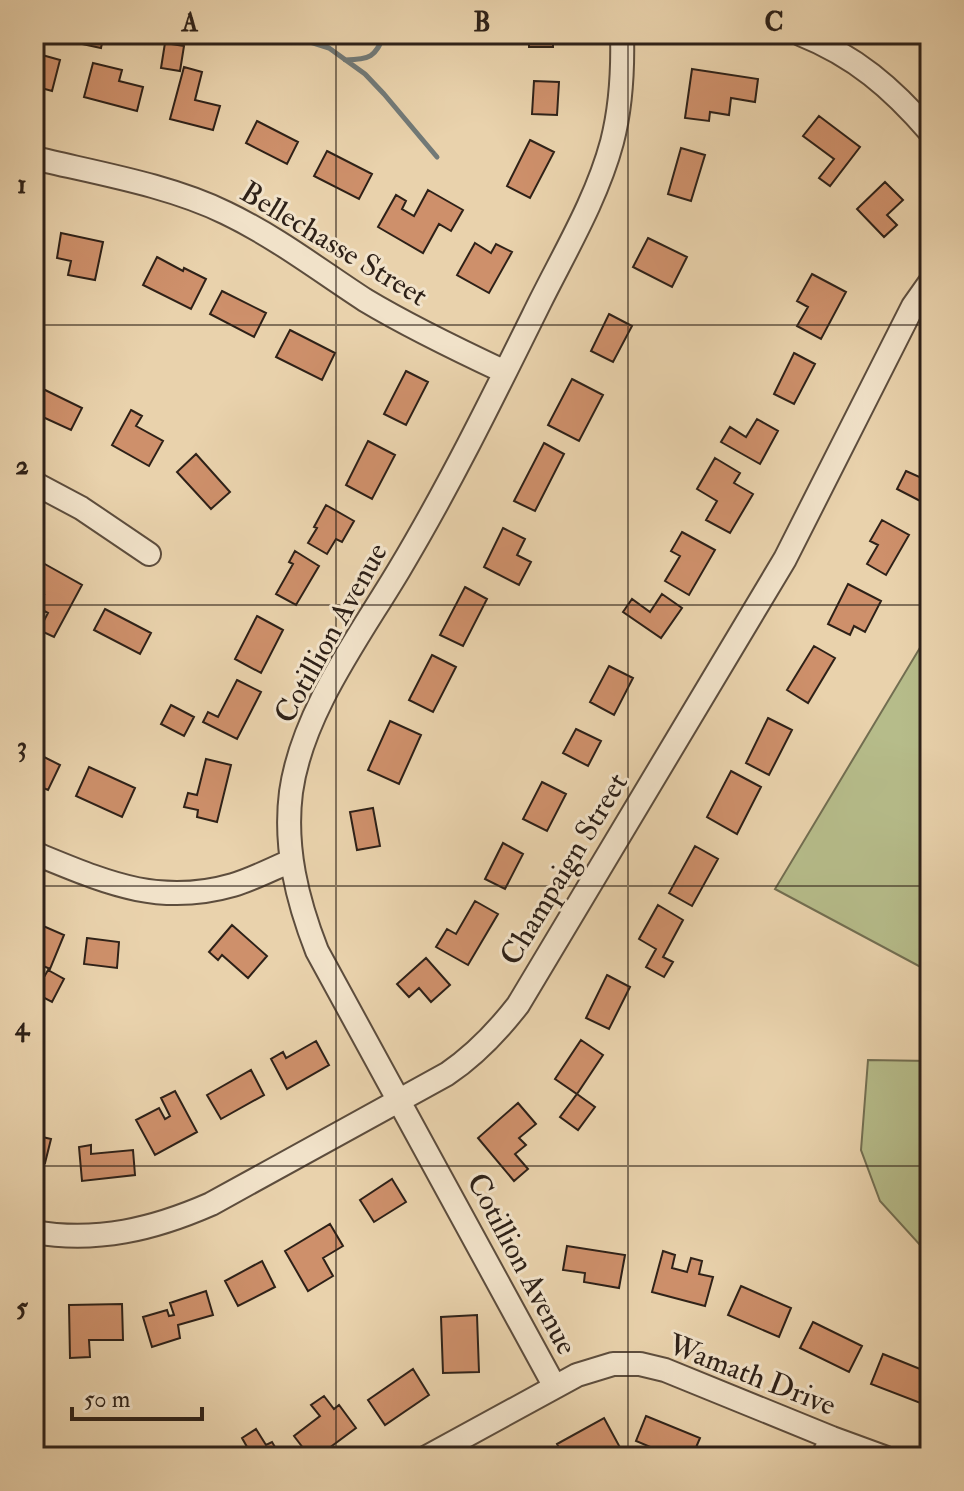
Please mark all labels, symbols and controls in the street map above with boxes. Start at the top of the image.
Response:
text: A [181,7,199,39]
text: B [473,7,491,39]
text: C [764,7,784,39]
text: 1 [17,169,27,201]
street label: Bellechasse Street [234,174,435,315]
text: 2 [15,450,29,482]
street label: Cotillion Avenue [266,536,396,730]
text: 3 [17,731,27,763]
street label: Champaign Street [492,766,636,972]
text: 4 [14,1011,31,1043]
street label: Cotillion Avenue [459,1167,585,1361]
text: 5 [16,1292,28,1324]
street label: Wamath Drive [662,1326,841,1424]
scale bar [72,1371,202,1421]
text: 50 m [84,1384,131,1415]

